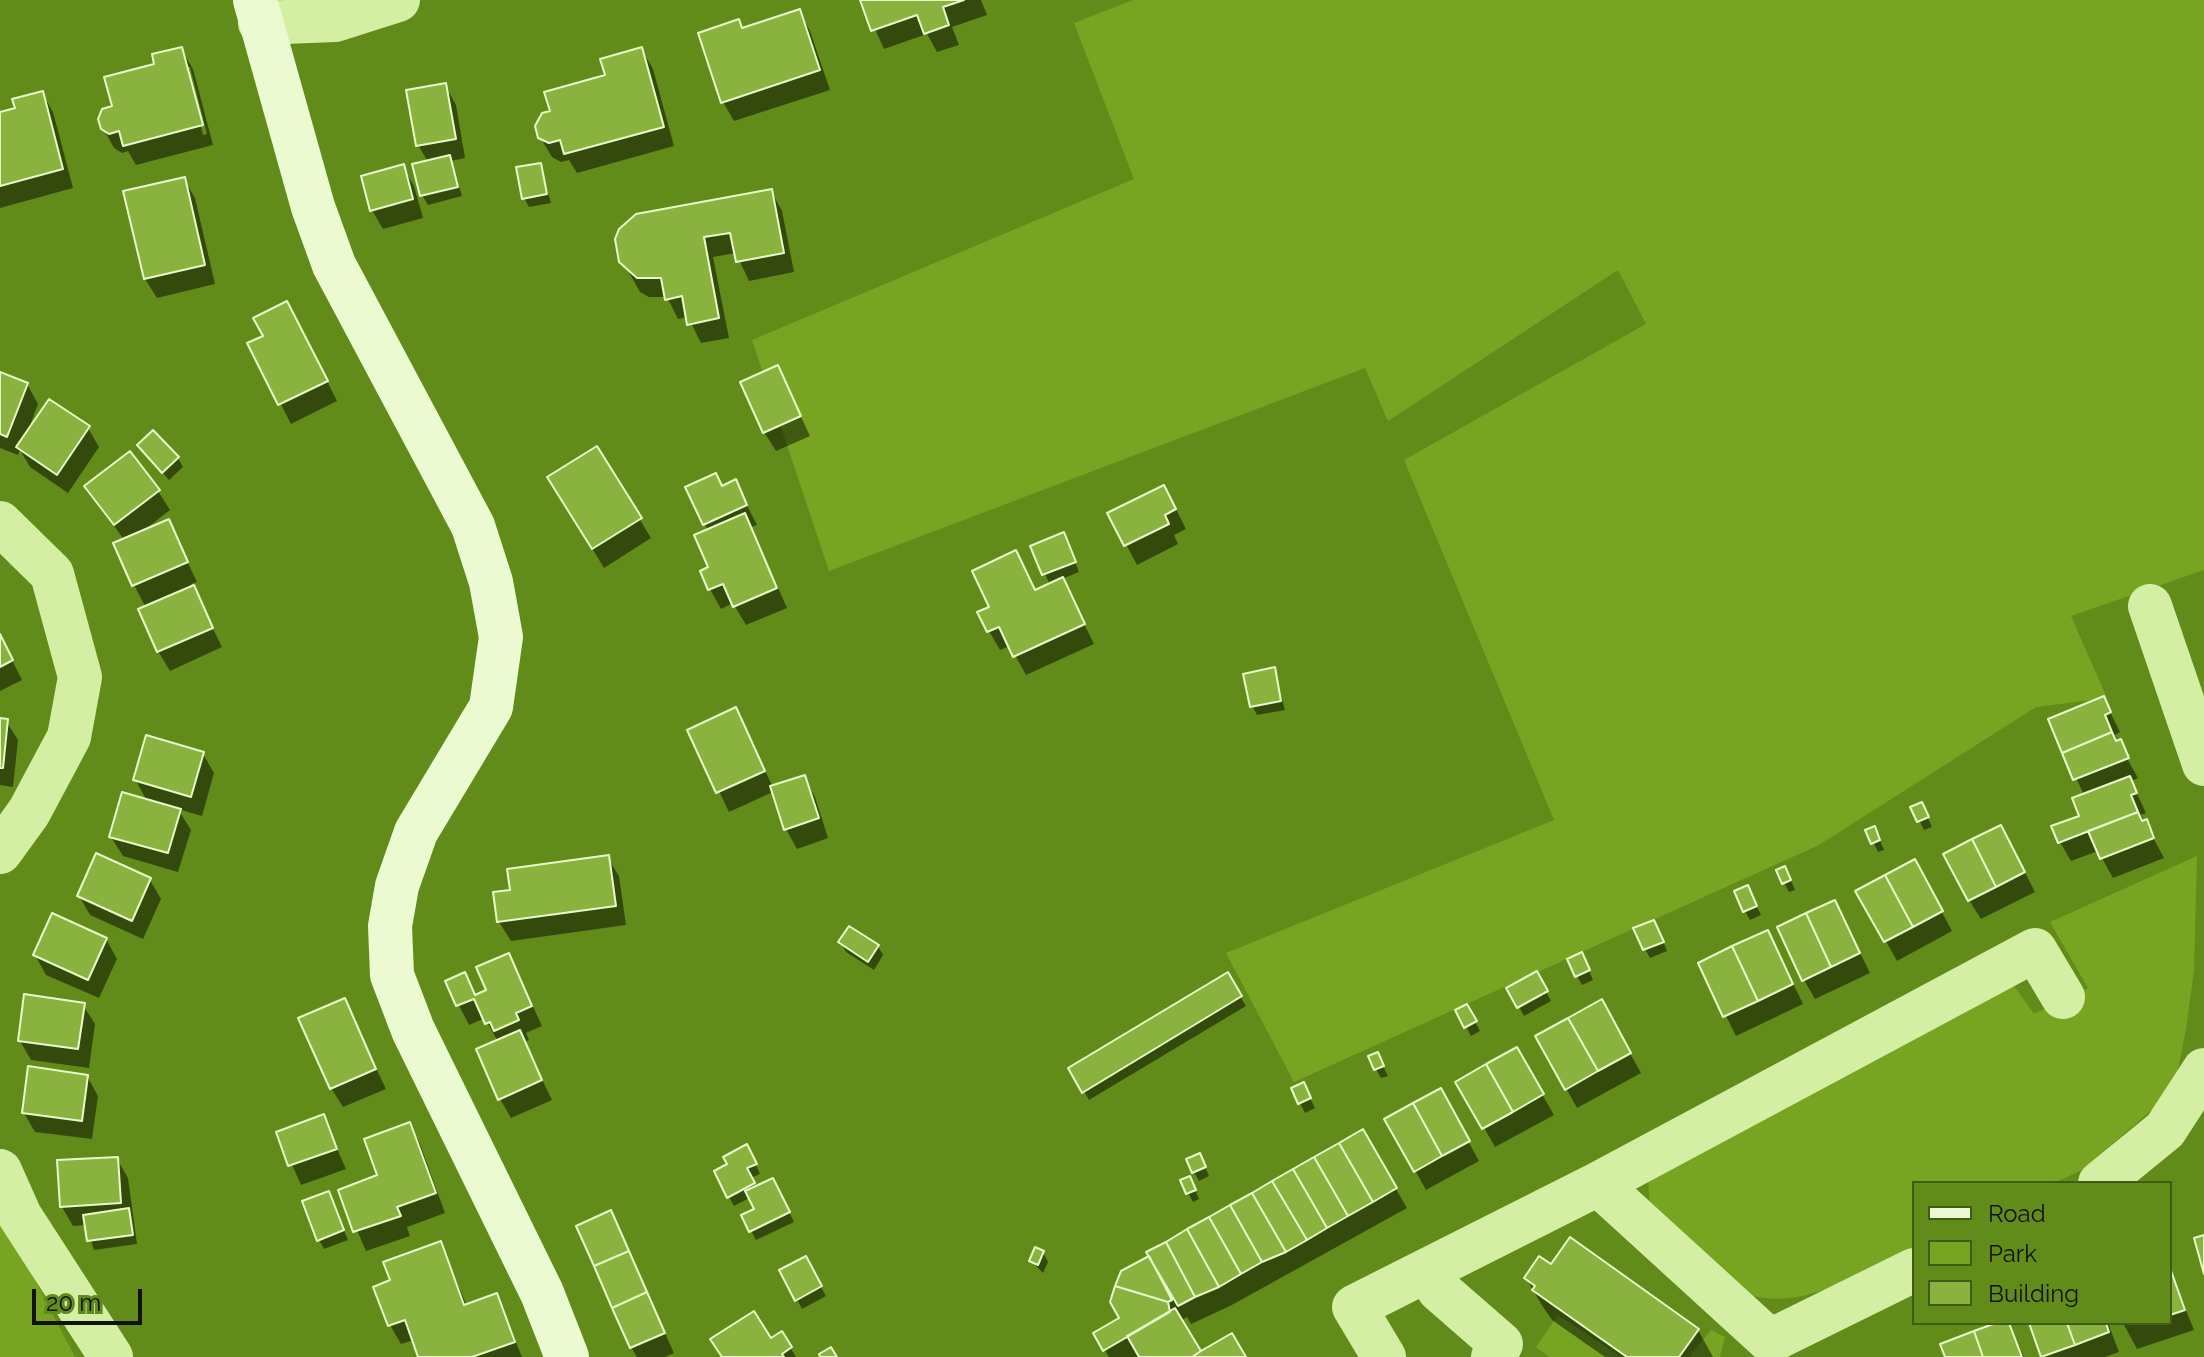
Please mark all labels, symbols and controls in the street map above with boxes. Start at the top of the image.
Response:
legend [1912,1181,2172,1325]
text: Road [1988,1199,2046,1228]
text: Park [1988,1239,2037,1268]
scale bar [36,1273,146,1323]
text: Building [1988,1279,2079,1308]
text: 20 m [46,1288,101,1317]

